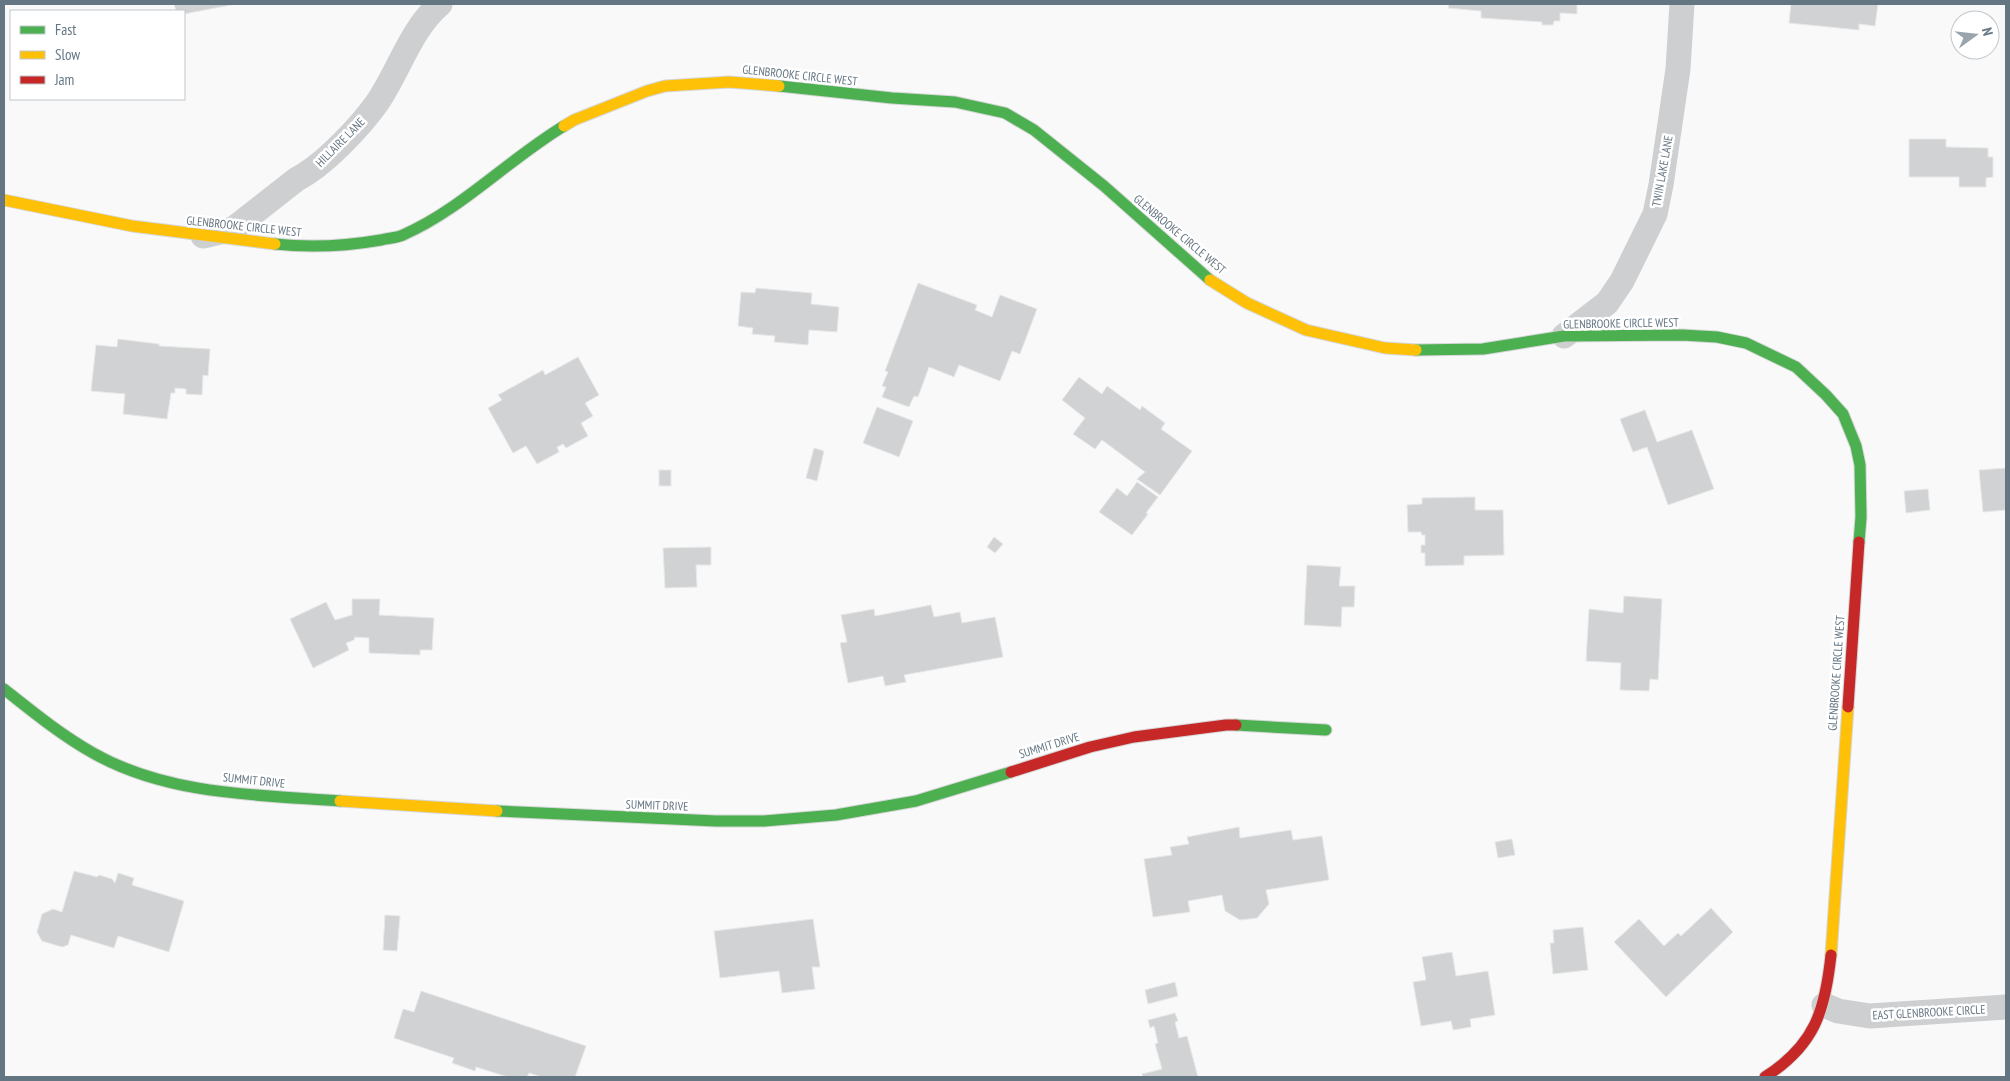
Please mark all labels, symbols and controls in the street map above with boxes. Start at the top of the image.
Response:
legend [10,10,185,100]
north arrow [1950,10,2000,60]
text: Fast [55,20,76,39]
text: N [1978,26,1997,38]
text: Slow [55,45,80,64]
street label: GLENBROOKE CIRCLE WEST [742,61,859,89]
text: Jam [54,70,74,89]
street label: HILLAIRE LANE [312,114,368,170]
street label: TWIN LAKE LANE [1648,134,1676,208]
street label: GLENBROOKE CIRCLE WEST [1131,191,1230,277]
street label: GLENBROOKE CIRCLE WEST [186,212,303,240]
street label: GLENBROOKE CIRCLE WEST [1563,314,1680,332]
street label: GLENBROOKE CIRCLE WEST [1824,614,1848,731]
street label: SUMMIT DRIVE [1017,729,1081,761]
street label: SUMMIT DRIVE [222,769,286,791]
street label: SUMMIT DRIVE [625,796,689,814]
street label: EAST GLENBROOKE CIRCLE [1872,1002,1986,1022]

